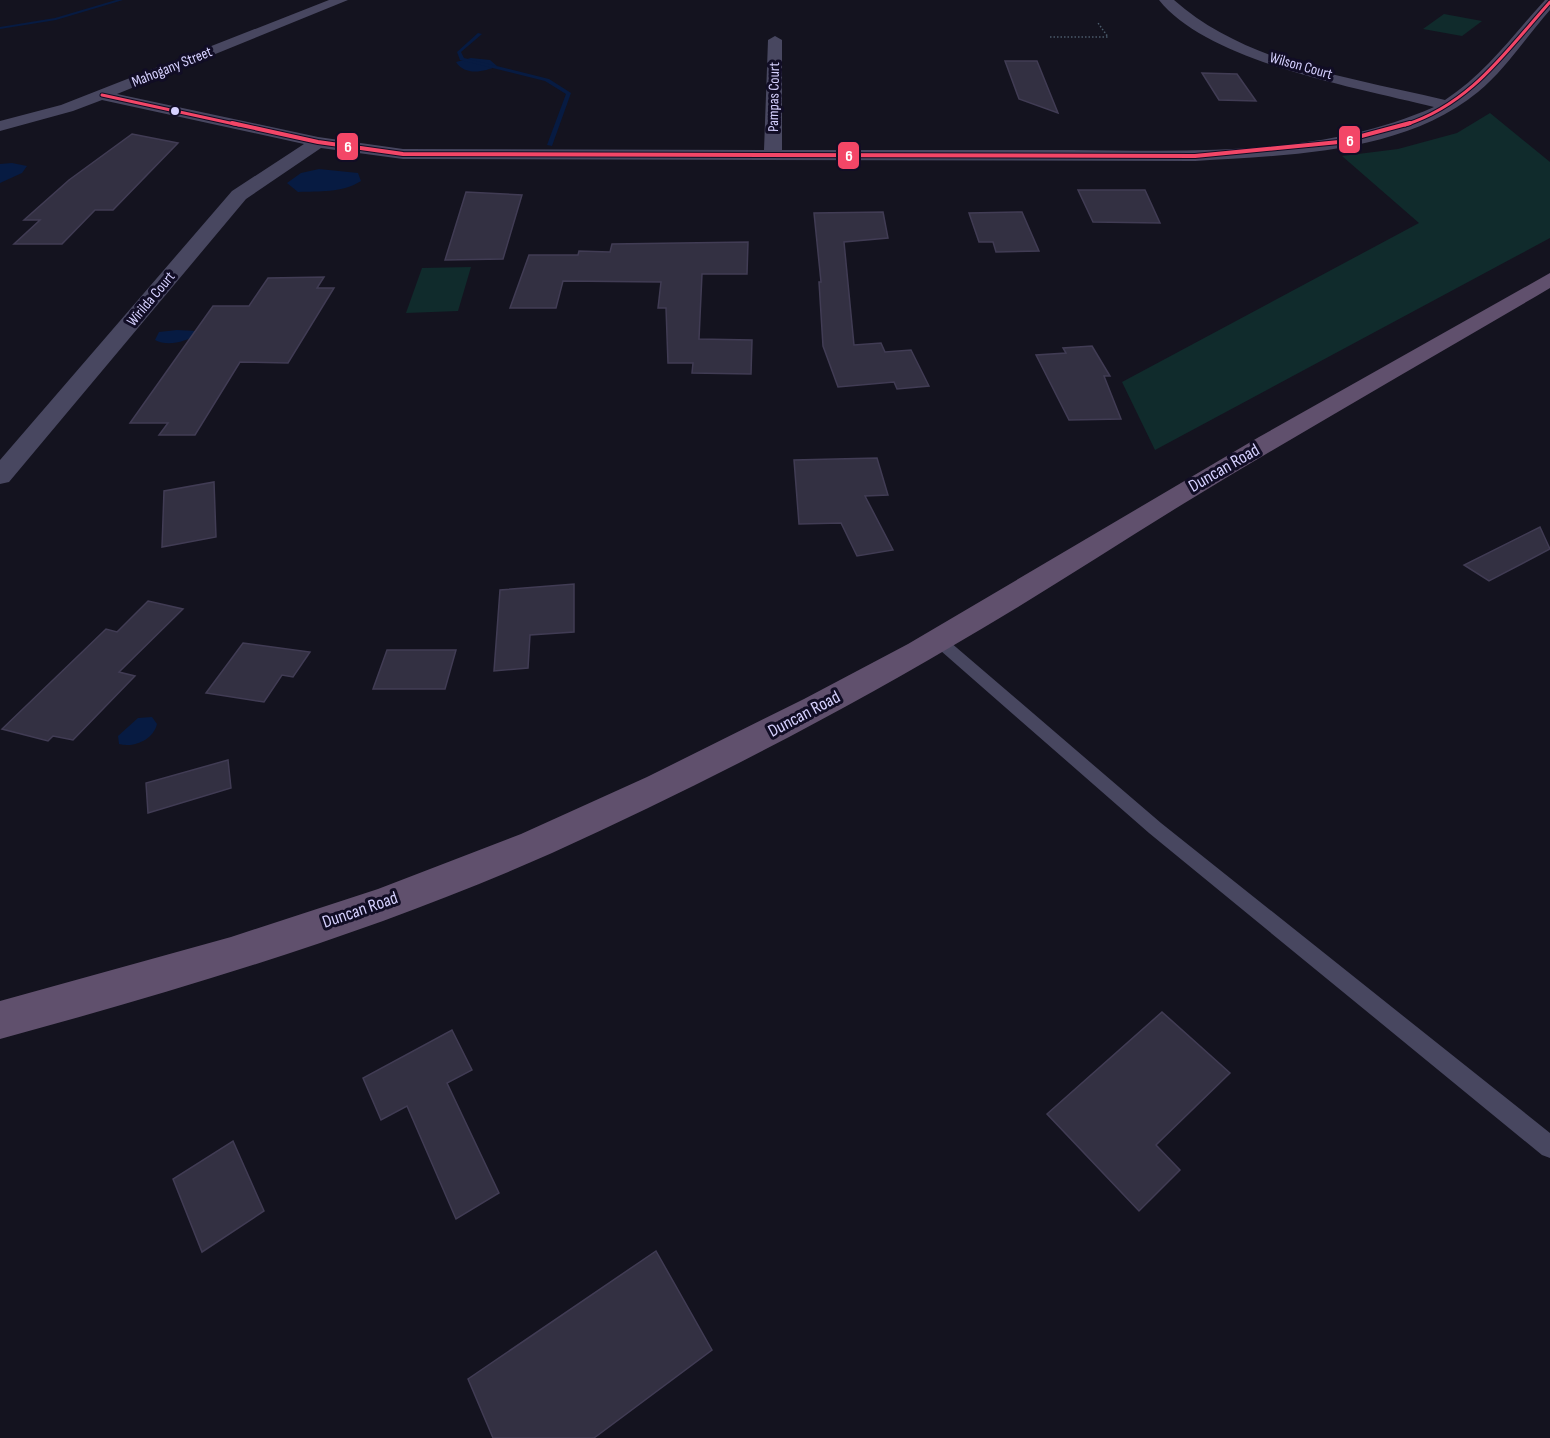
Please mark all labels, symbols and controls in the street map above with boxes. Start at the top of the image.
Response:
street label: Mahogany Street [129,42,215,92]
street label: Wilson Court [1267,48,1335,84]
street label: Pampas Court [764,61,784,132]
unlabelled marker [169,105,181,117]
line badge: 6 [1338,125,1361,154]
line badge: 6 [336,132,359,161]
text: 6 [1346,132,1354,151]
text: 6 [344,138,352,157]
line badge: 6 [837,141,860,170]
text: 6 [845,147,853,166]
street label: Wirilda Court [123,267,180,330]
street label: Duncan Road [1185,439,1263,497]
street label: Duncan Road [764,686,844,742]
street label: Duncan Road [319,887,401,933]

